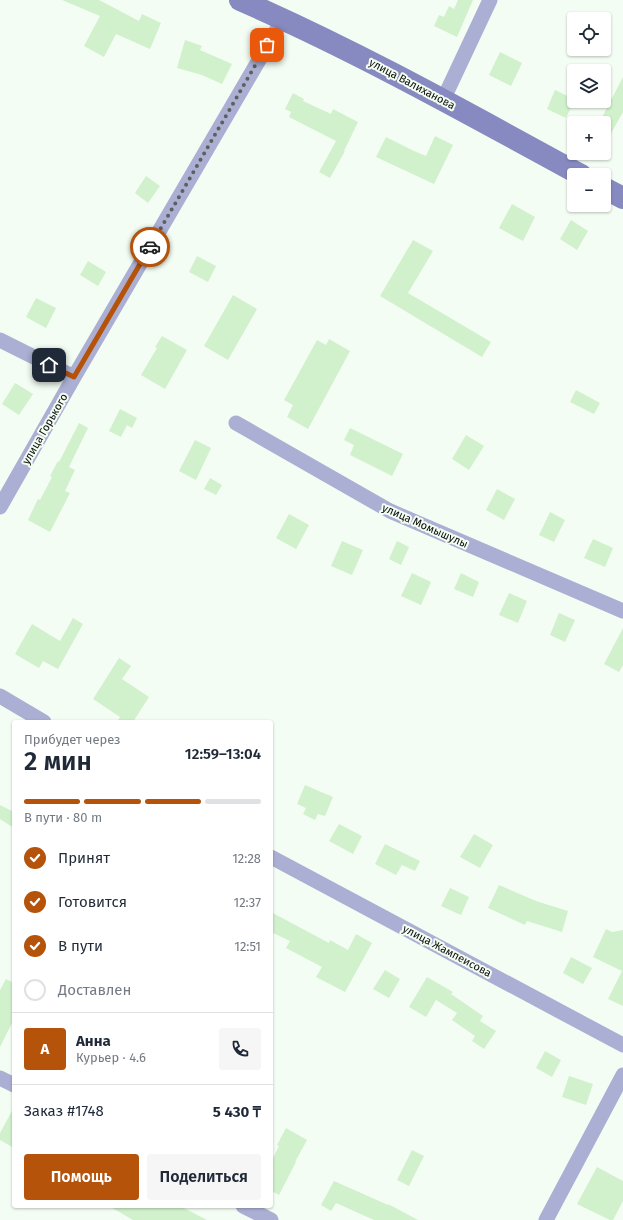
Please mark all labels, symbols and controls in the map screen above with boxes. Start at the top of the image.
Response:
map controls [567,12,611,212]
button: locate [567,12,611,56]
pin [250,28,284,62]
icon: bag [256,34,278,56]
street label: улица Валиханова [367,56,457,112]
button: layers [567,64,611,108]
button: + [567,116,611,160]
button: − [567,168,611,212]
courier [130,227,170,267]
icon: car [139,236,161,258]
pin [32,348,66,382]
icon: home [38,354,60,376]
street label: улица Горького [19,391,71,467]
street label: улица Момышулы [380,501,470,551]
text: Прибудет через [24,732,121,747]
text: 12:59–13:04 [185,745,261,763]
text: 2 мин [24,746,92,777]
text: В пути · 80 m [24,810,102,825]
icon: check [24,847,46,869]
text: Принят [58,849,110,867]
text: 12:28 [232,851,261,866]
icon: check [24,891,46,913]
text: Готовится [58,893,127,911]
text: 12:37 [234,895,261,910]
street label: улица Жампеисова [400,922,494,980]
icon: check [24,935,46,957]
text: В пути [58,937,103,955]
text: 12:51 [234,939,261,954]
text: Доставлен [58,981,131,999]
button: phone [219,1028,261,1070]
text: Анна [76,1032,111,1050]
text: А [41,1040,49,1058]
text: Курьер · 4.6 [76,1050,146,1065]
text: Заказ #1748 [24,1102,104,1120]
text: 5 430 ₸ [213,1103,261,1121]
button: Помощь [24,1154,139,1200]
button: Поделиться [147,1154,261,1200]

